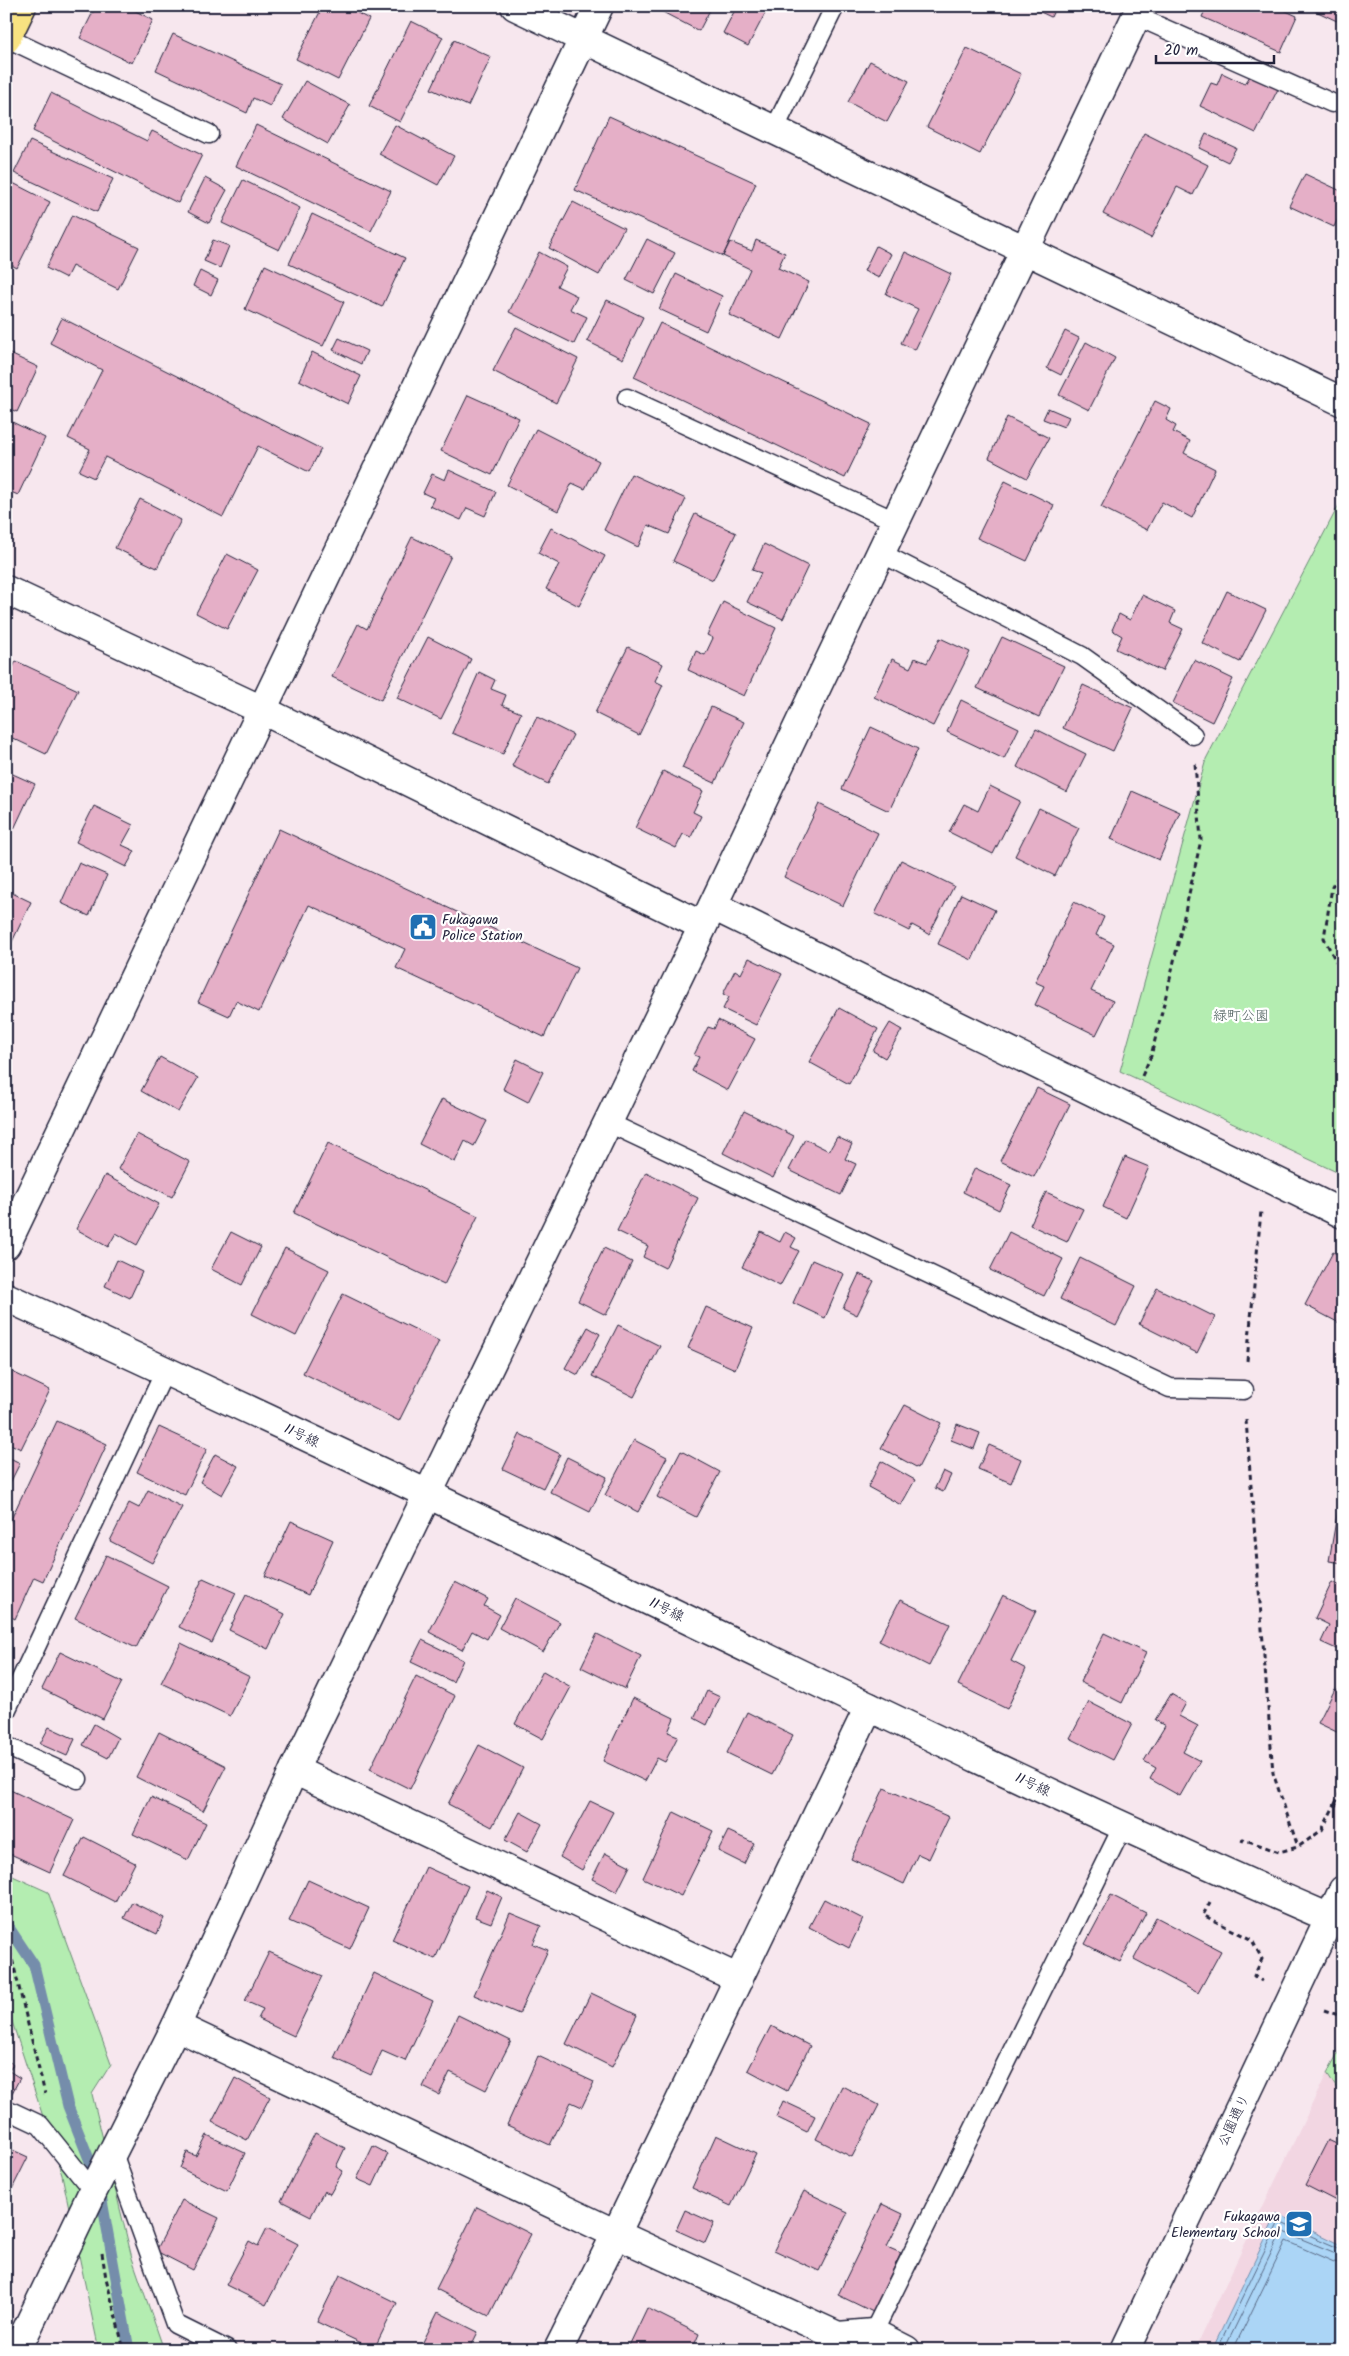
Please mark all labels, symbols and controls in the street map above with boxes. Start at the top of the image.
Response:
scale bar [1156,32,1274,64]
text: 20 m [1164,39,1198,63]
place label: Fukagawa Police Station [442,909,523,947]
public building icon: Fukagawa Police Station [408,912,438,942]
park label: 緑町公園 [1213,1005,1269,1027]
street label: 11号線 [280,1418,323,1454]
street label: 11号線 [645,1592,688,1628]
street label: 11号線 [1011,1767,1054,1803]
street label: 公園通り [1212,2090,1256,2150]
place label: Fukagawa Elementary School [1171,2206,1281,2244]
school or university icon: Fukagawa Elementary School [1284,2209,1314,2239]

